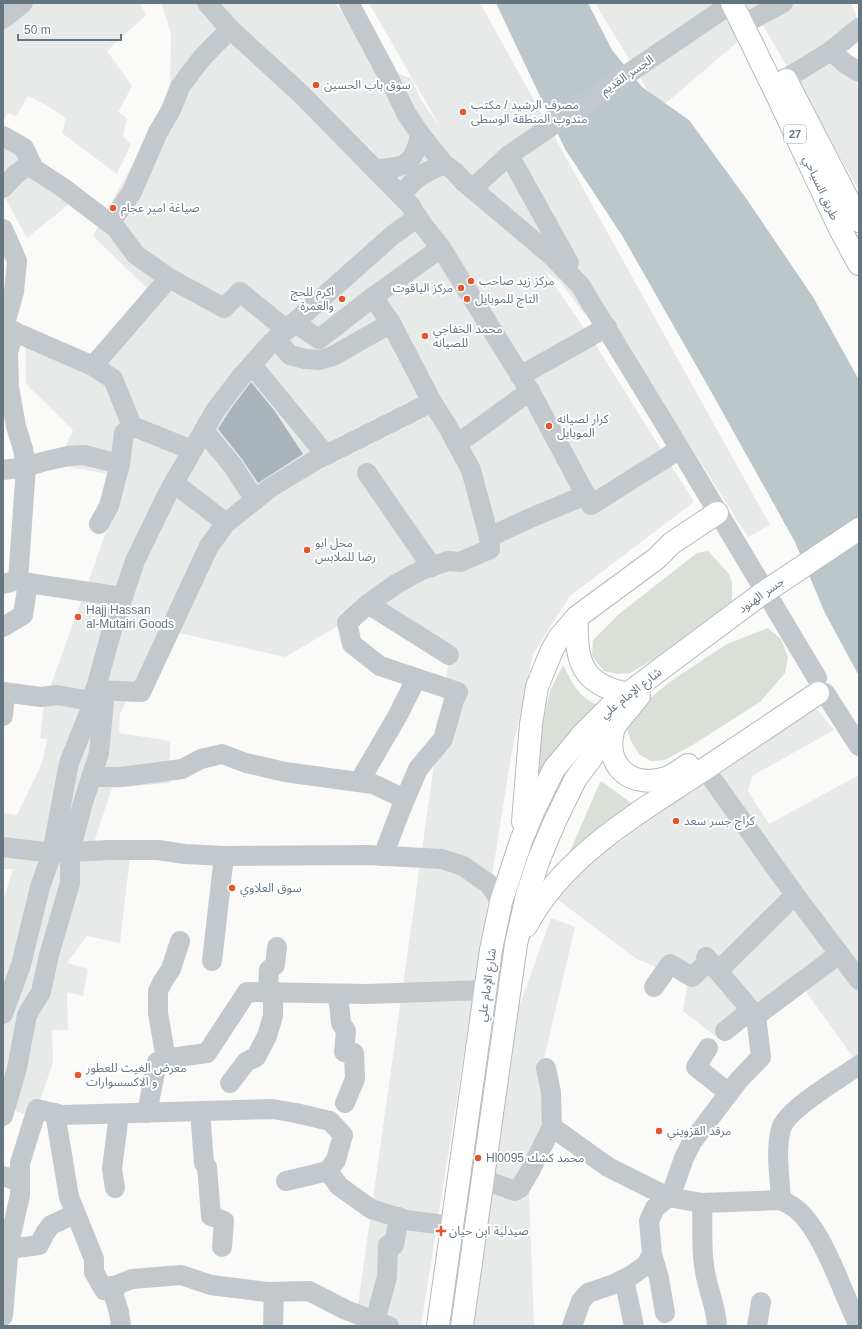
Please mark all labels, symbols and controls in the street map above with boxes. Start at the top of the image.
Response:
scale bar [18,16,121,42]
text: 50 m [24,23,51,37]
street label: الجسر القديم [598,52,657,99]
place label: سوق باب الحسين [324,78,411,92]
marker: سوق باب الحسين [311,80,321,90]
place label: مصرف الرشيد / مكتب مندوب المنطقة الوسطى [471,98,587,126]
marker: مصرف الرشيد / مكتب مندوب المنطقة الوسطى [458,107,468,117]
road number: 27 [784,125,806,143]
street label: طريق السياحي [798,154,842,223]
place label: صياغة امير عجام [121,201,200,217]
marker: صياغة امير عجام [108,203,118,213]
place label: مركز زيد صاحب [479,274,554,288]
marker: مركز زيد صاحب [466,276,476,286]
place label: مركز الياقوت [393,281,453,295]
marker: مركز الياقوت [456,283,466,293]
place label: اكرم للحج والعمرة [291,285,334,313]
place label: التاج للموبايل [475,292,538,308]
marker: اكرم للحج والعمرة [337,294,347,304]
marker: التاج للموبايل [462,294,472,304]
place label: محمد الخفاجي للصيانه [433,322,503,350]
marker: محمد الخفاجي للصيانه [420,331,430,341]
place label: كرار لصيانه الموبايل [557,412,610,440]
marker: كرار لصيانه الموبايل [544,421,554,431]
place label: محل ابو رضا للملابس [315,536,376,564]
marker: محل ابو رضا للملابس [302,545,312,555]
street label: جسر الهنود [735,574,787,616]
place label: Hajj Hassan al-Mutairi Goods [86,603,174,631]
marker: Hajj Hassan al-Mutairi Goods [73,612,83,622]
street label: شارع الإمام علي [598,665,666,723]
place label: كراج جسر سعد [684,814,756,830]
marker: كراج جسر سعد [671,816,681,826]
place label: سوق العلاوي [240,881,302,898]
marker: سوق العلاوي [227,883,237,893]
street label: شارع الإمام علي [475,947,502,1023]
place label: معرض الغيث للعطور و الاكسسوارات [85,1061,187,1089]
marker: معرض الغيث للعطور و الاكسسوارات [73,1070,83,1080]
place label: مرقد القزويني [667,1124,731,1141]
marker: مرقد القزويني [654,1126,664,1136]
place label: Hl0095 محمد كشك [486,1151,584,1165]
marker: Hl0095 محمد كشك [473,1153,483,1163]
place label: صيدلية ابن حيان [449,1224,529,1238]
marker: صيدلية ابن حيان [436,1226,446,1236]

